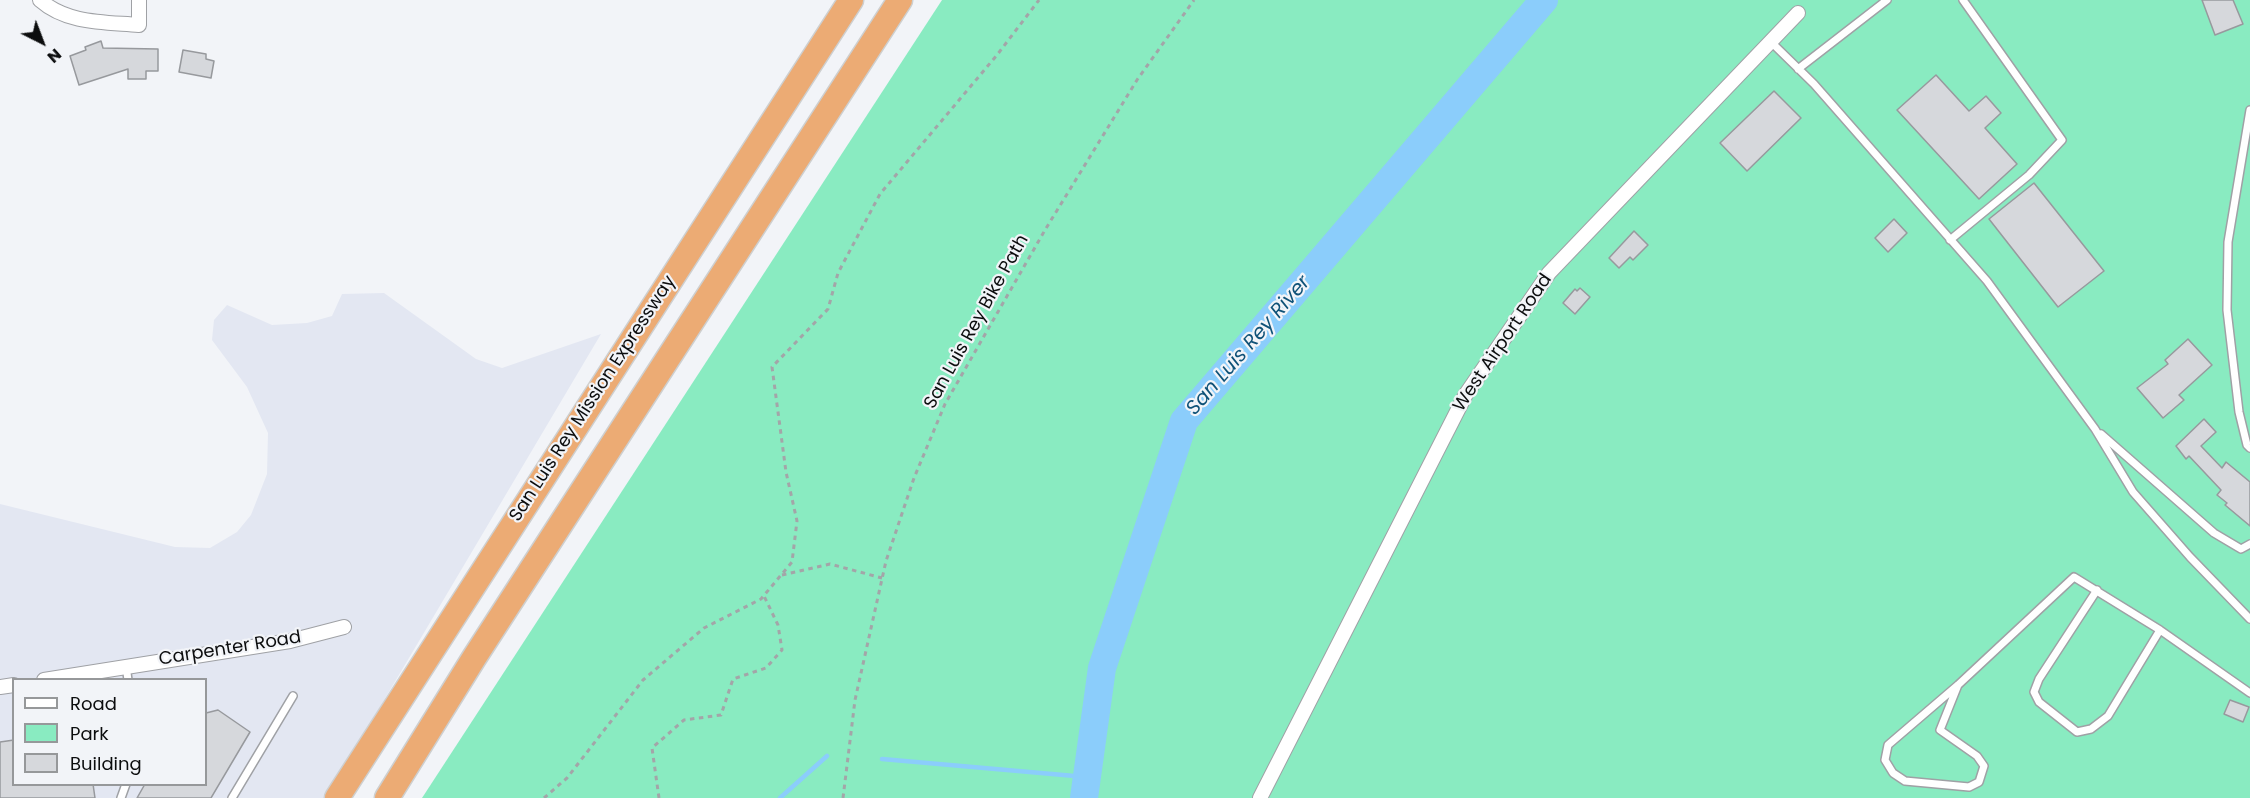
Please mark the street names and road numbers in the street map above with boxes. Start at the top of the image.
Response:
street label: San Luis Rey Bike Path [920,231,1034,413]
street label: West Airport Road [1449,270,1557,416]
street label: San Luis Rey Mission Expressway [505,272,681,526]
street label: Carpenter Road [157,627,303,671]

